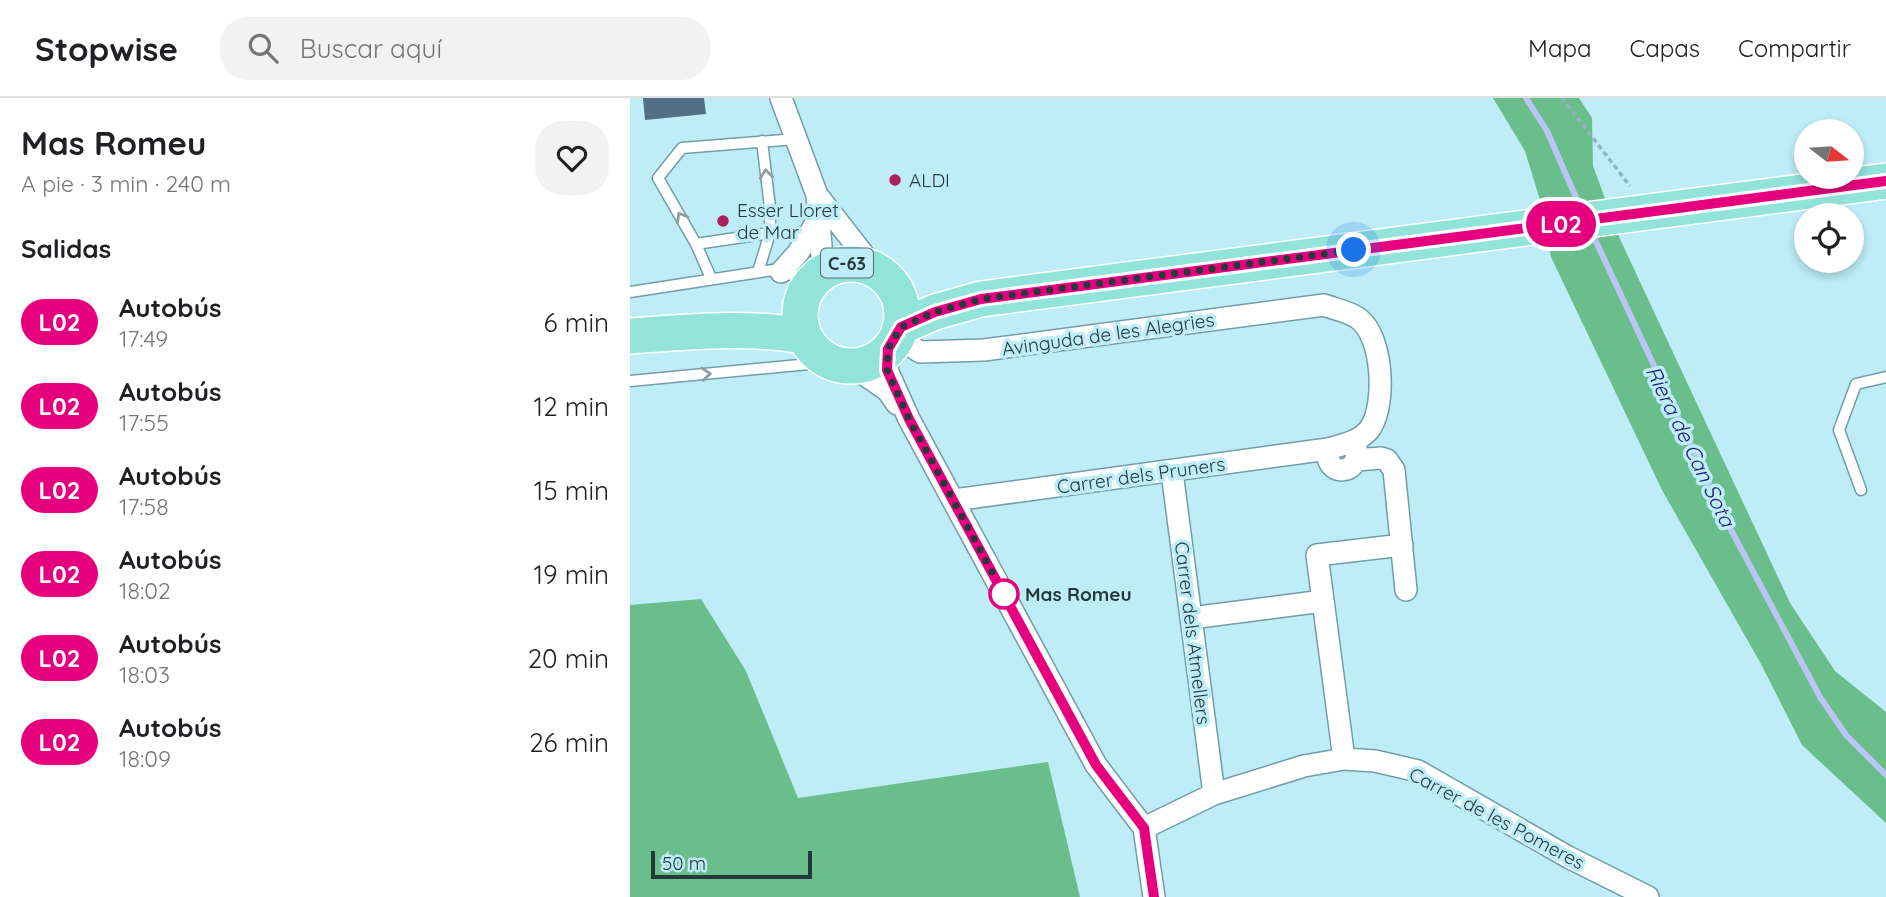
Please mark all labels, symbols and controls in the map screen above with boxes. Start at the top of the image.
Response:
search box [220,17,710,80]
text: Stopwise [35,28,178,69]
icon: search [244,29,282,67]
text: Buscar aquí [300,32,442,65]
text: Mapa [1528,33,1592,63]
text: Capas [1630,33,1700,63]
text: Compartir [1738,33,1851,63]
north arrow [1794,119,1864,189]
map controls [1794,119,1864,273]
button: heart [535,121,609,195]
text: Mas Romeu [21,122,206,163]
one-way arrow [759,168,774,179]
place label: ALDI [909,168,950,192]
text: A pie · 3 min · 240 m [21,169,231,198]
marker: ALDI [887,172,903,188]
place label: Esser Lloret de Mar [737,198,839,244]
line badge: L02 [1521,201,1601,247]
button: locate [1794,203,1864,273]
text: L02 [1540,209,1582,239]
one-way arrow [676,212,689,225]
marker: Esser Lloret de Mar [715,213,731,229]
text: Salidas [21,232,111,265]
your location [1336,232,1371,267]
road number: C-63 [821,248,873,278]
text: Autobús [119,291,221,324]
text: 6 min [544,306,609,339]
text: L02 [39,307,80,337]
street label: Avinguda de les Alegries [1000,307,1216,361]
text: 17:49 [119,324,168,353]
water label: Riera de Can Sota [1641,361,1742,532]
one-way arrow [701,367,712,382]
text: Autobús [119,375,221,408]
text: 12 min [534,390,609,423]
text: L02 [39,391,80,421]
text: 17:55 [119,408,169,437]
street label: Carrer dels Pruners [1055,451,1227,499]
text: Autobús [119,459,221,492]
text: 15 min [534,474,609,507]
text: L02 [39,475,80,505]
text: 17:58 [119,492,169,521]
street label: Carrer dels Atmellers [1170,540,1216,726]
text: Autobús [119,543,221,576]
text: 19 min [533,558,609,591]
text: L02 [39,559,80,589]
text: 18:02 [119,576,171,605]
marker: Mas Romeu [989,579,1019,609]
place label: Mas Romeu [1025,582,1132,606]
text: Autobús [119,627,221,660]
text: 20 min [528,642,609,675]
text: L02 [39,643,80,673]
text: 18:03 [119,660,170,689]
text: Autobús [119,711,221,744]
text: 26 min [529,726,609,759]
text: L02 [39,727,80,757]
text: 18:09 [119,744,171,773]
street label: Carrer de les Pomeres [1405,762,1589,874]
scale bar [651,848,812,880]
text: 50 m [662,851,706,875]

